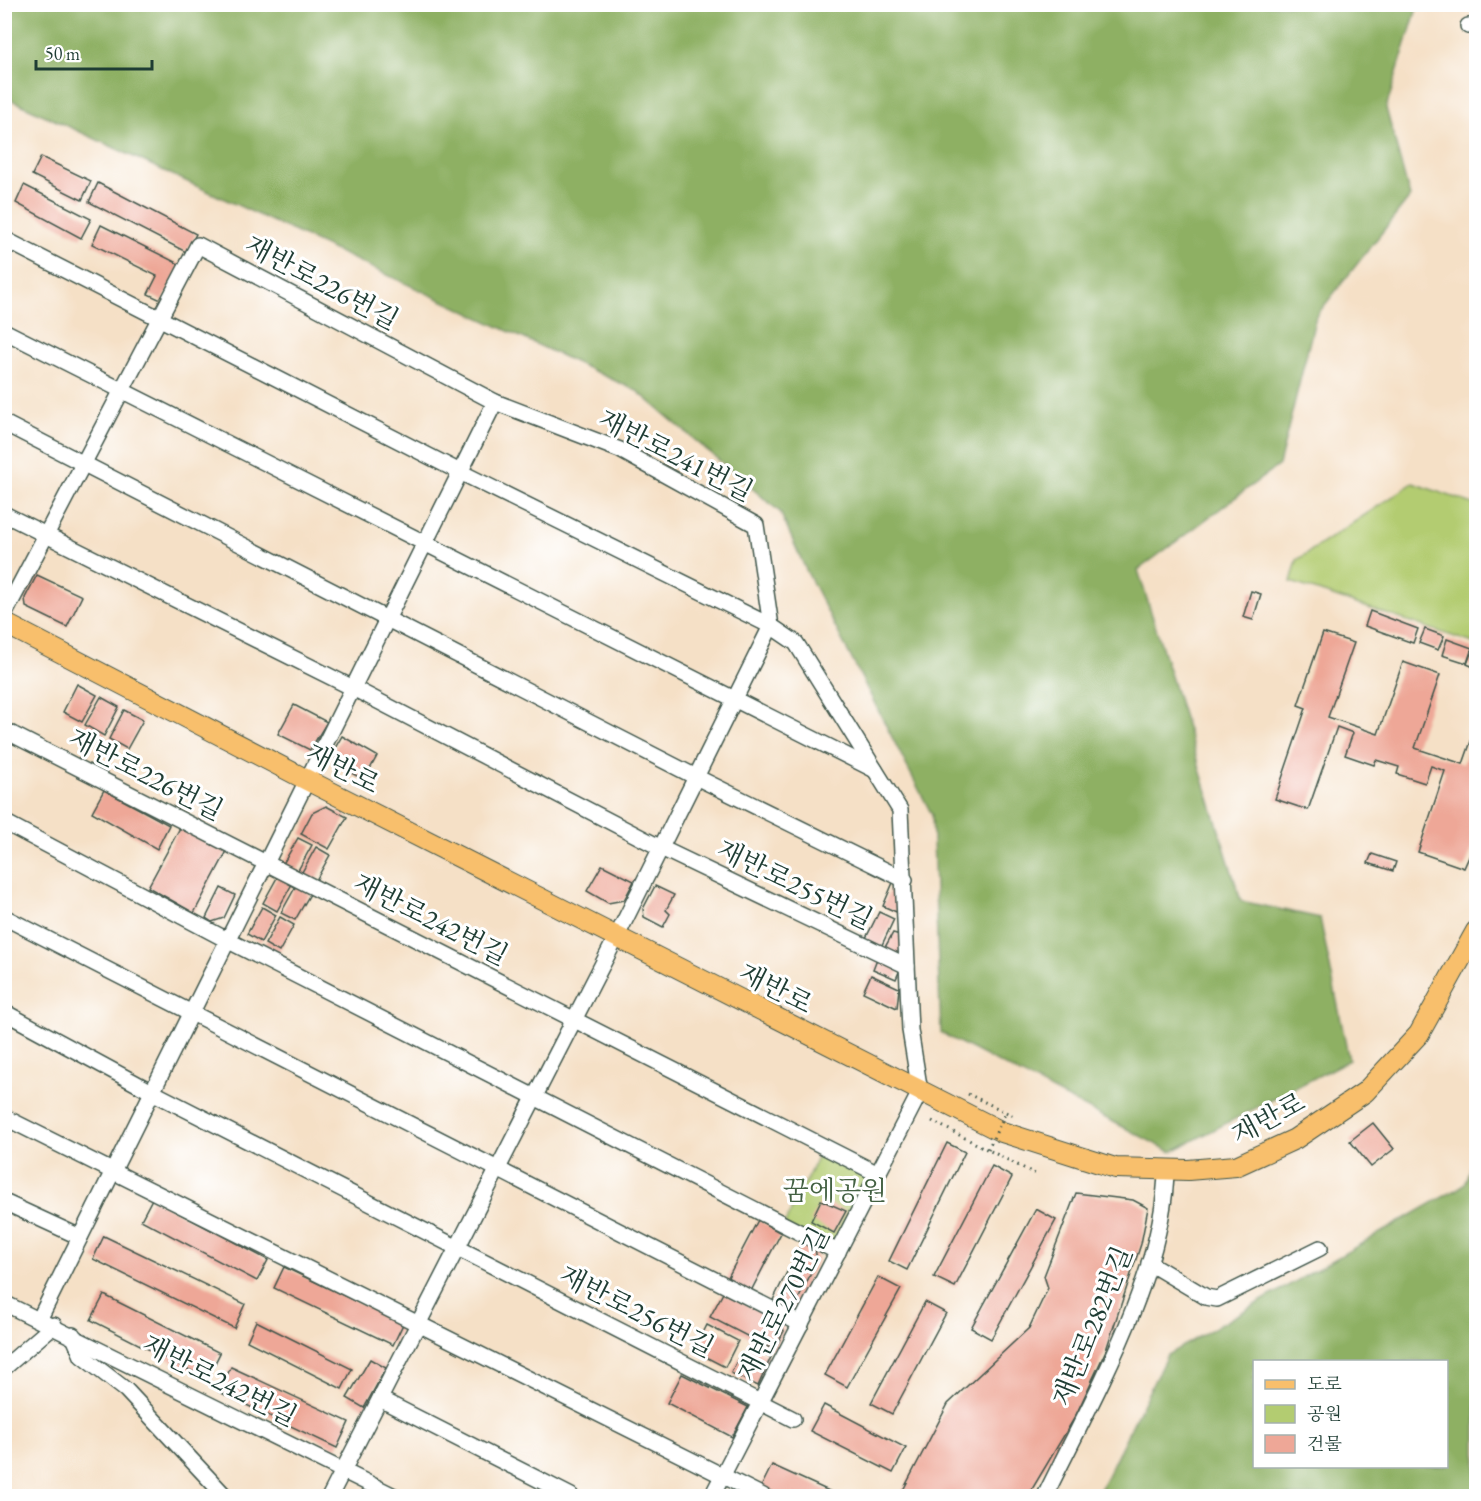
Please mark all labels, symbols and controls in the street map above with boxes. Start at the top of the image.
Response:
scale bar [36,33,152,71]
text: 50 m [45,42,80,65]
street label: 재반로226번길 [239,227,405,337]
street label: 재반로241번길 [593,401,759,509]
street label: 재반로226번길 [63,720,229,828]
street label: 재반로 [300,735,386,801]
street label: 재반로255번길 [711,831,879,937]
street label: 재반로242번길 [348,865,514,973]
street label: 재반로 [733,955,819,1021]
street label: 재반로 [1225,1084,1311,1152]
park label: 꿈에공원 [783,1173,887,1208]
street label: 재반로270번길 [729,1221,837,1387]
street label: 재반로282번길 [1044,1241,1140,1411]
street label: 재반로256번길 [554,1257,720,1365]
street label: 재반로242번길 [137,1326,303,1434]
legend [1253,1360,1448,1468]
text: 도로 [1307,1372,1342,1395]
text: 공원 [1307,1402,1342,1425]
text: 건물 [1307,1432,1342,1455]

